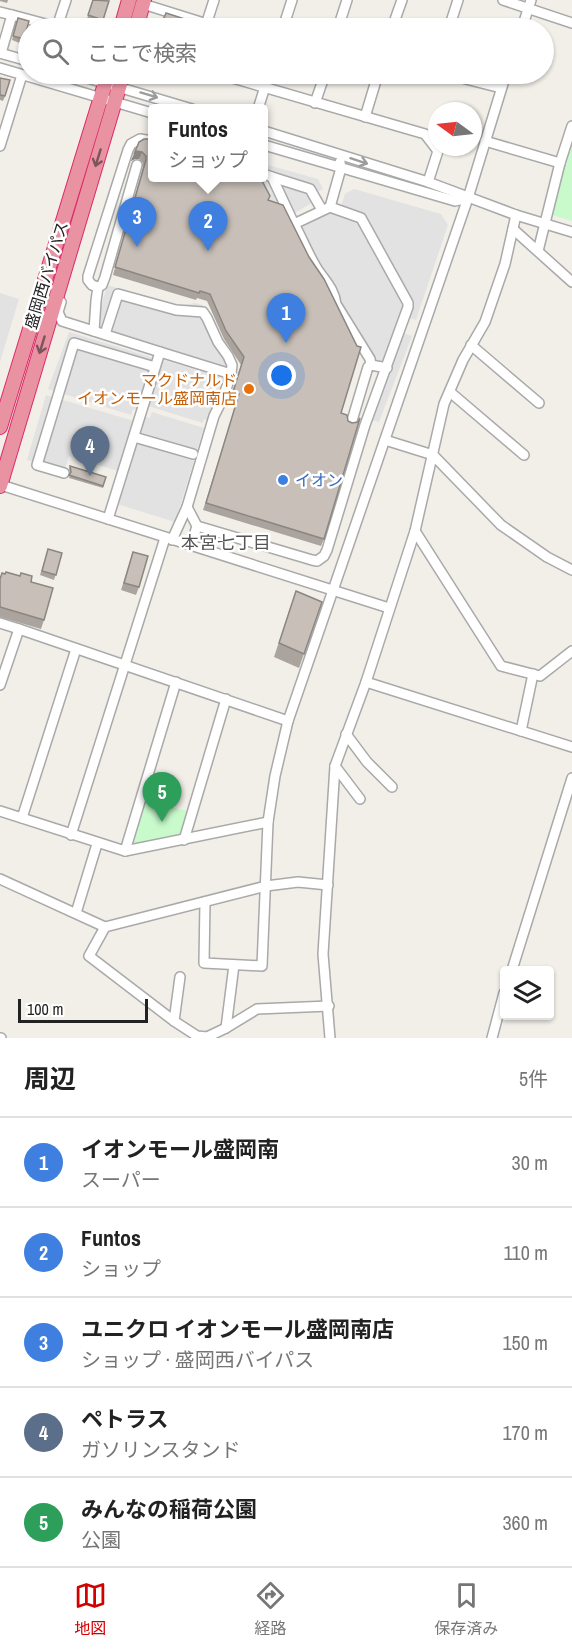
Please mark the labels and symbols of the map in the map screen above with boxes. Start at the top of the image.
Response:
one-way arrow [139,90,158,101]
north arrow [428,102,482,156]
one-way arrow [92,148,103,167]
one-way arrow [349,156,368,167]
pin: 3 [118,198,156,247]
pin: 2 [188,202,228,251]
street label: 盛岡西バイパス [19,218,73,332]
pin: 1 [266,294,306,343]
one-way arrow [36,335,47,354]
your location [267,361,296,390]
place label: マクドナルド イオンモール盛岡南店 [77,369,237,409]
marker: マクドナルド イオンモール盛岡南店 [242,382,256,396]
pin: 4 [70,426,110,476]
place label: イオン [295,469,343,491]
marker: イオン [276,473,290,487]
district label: 本宮七丁目 [181,530,271,555]
pin: 5 [142,772,182,822]
scale bar [18,996,148,1024]

